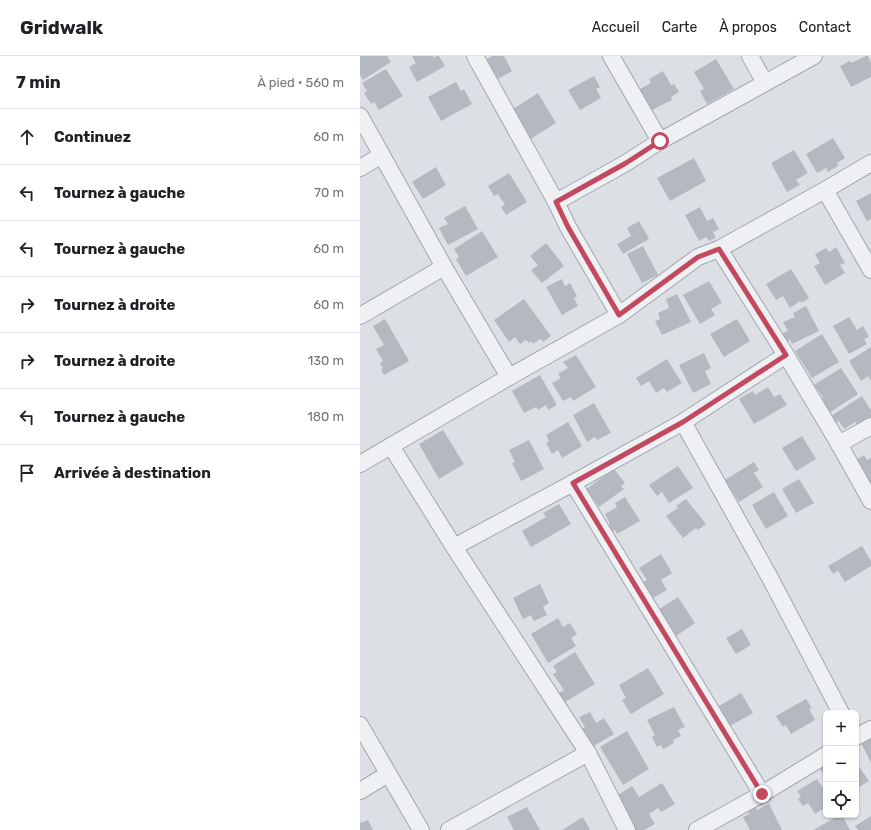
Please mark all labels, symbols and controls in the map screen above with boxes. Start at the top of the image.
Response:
text: Gridwalk [20,16,103,39]
text: Accueil [592,19,640,36]
text: Carte [662,19,697,36]
text: À propos [719,19,777,36]
text: Contact [799,19,851,36]
text: 7 min [16,72,61,92]
text: À pied · 560 m [257,75,344,90]
icon: ahead [16,126,38,148]
text: Continuez [54,128,131,146]
text: 60 m [313,129,344,144]
route start [651,132,669,150]
icon: left [16,182,38,204]
text: Tournez à gauche [54,184,185,202]
text: 70 m [314,185,344,200]
icon: left [16,238,38,260]
text: Tournez à gauche [54,240,185,258]
text: 60 m [313,241,344,256]
icon: right [16,294,38,316]
text: Tournez à droite [54,296,175,314]
text: 60 m [313,297,344,312]
icon: right [16,350,38,372]
text: Tournez à droite [54,352,175,370]
text: 130 m [308,353,344,368]
icon: left [16,406,38,428]
text: Tournez à gauche [54,408,185,426]
text: 180 m [307,409,344,424]
icon: arrive [16,462,38,484]
text: Arrivée à destination [54,464,211,482]
map controls [823,710,859,818]
button: + [823,710,859,746]
button: − [823,746,859,782]
button: locate [823,782,859,818]
route end [753,785,771,803]

